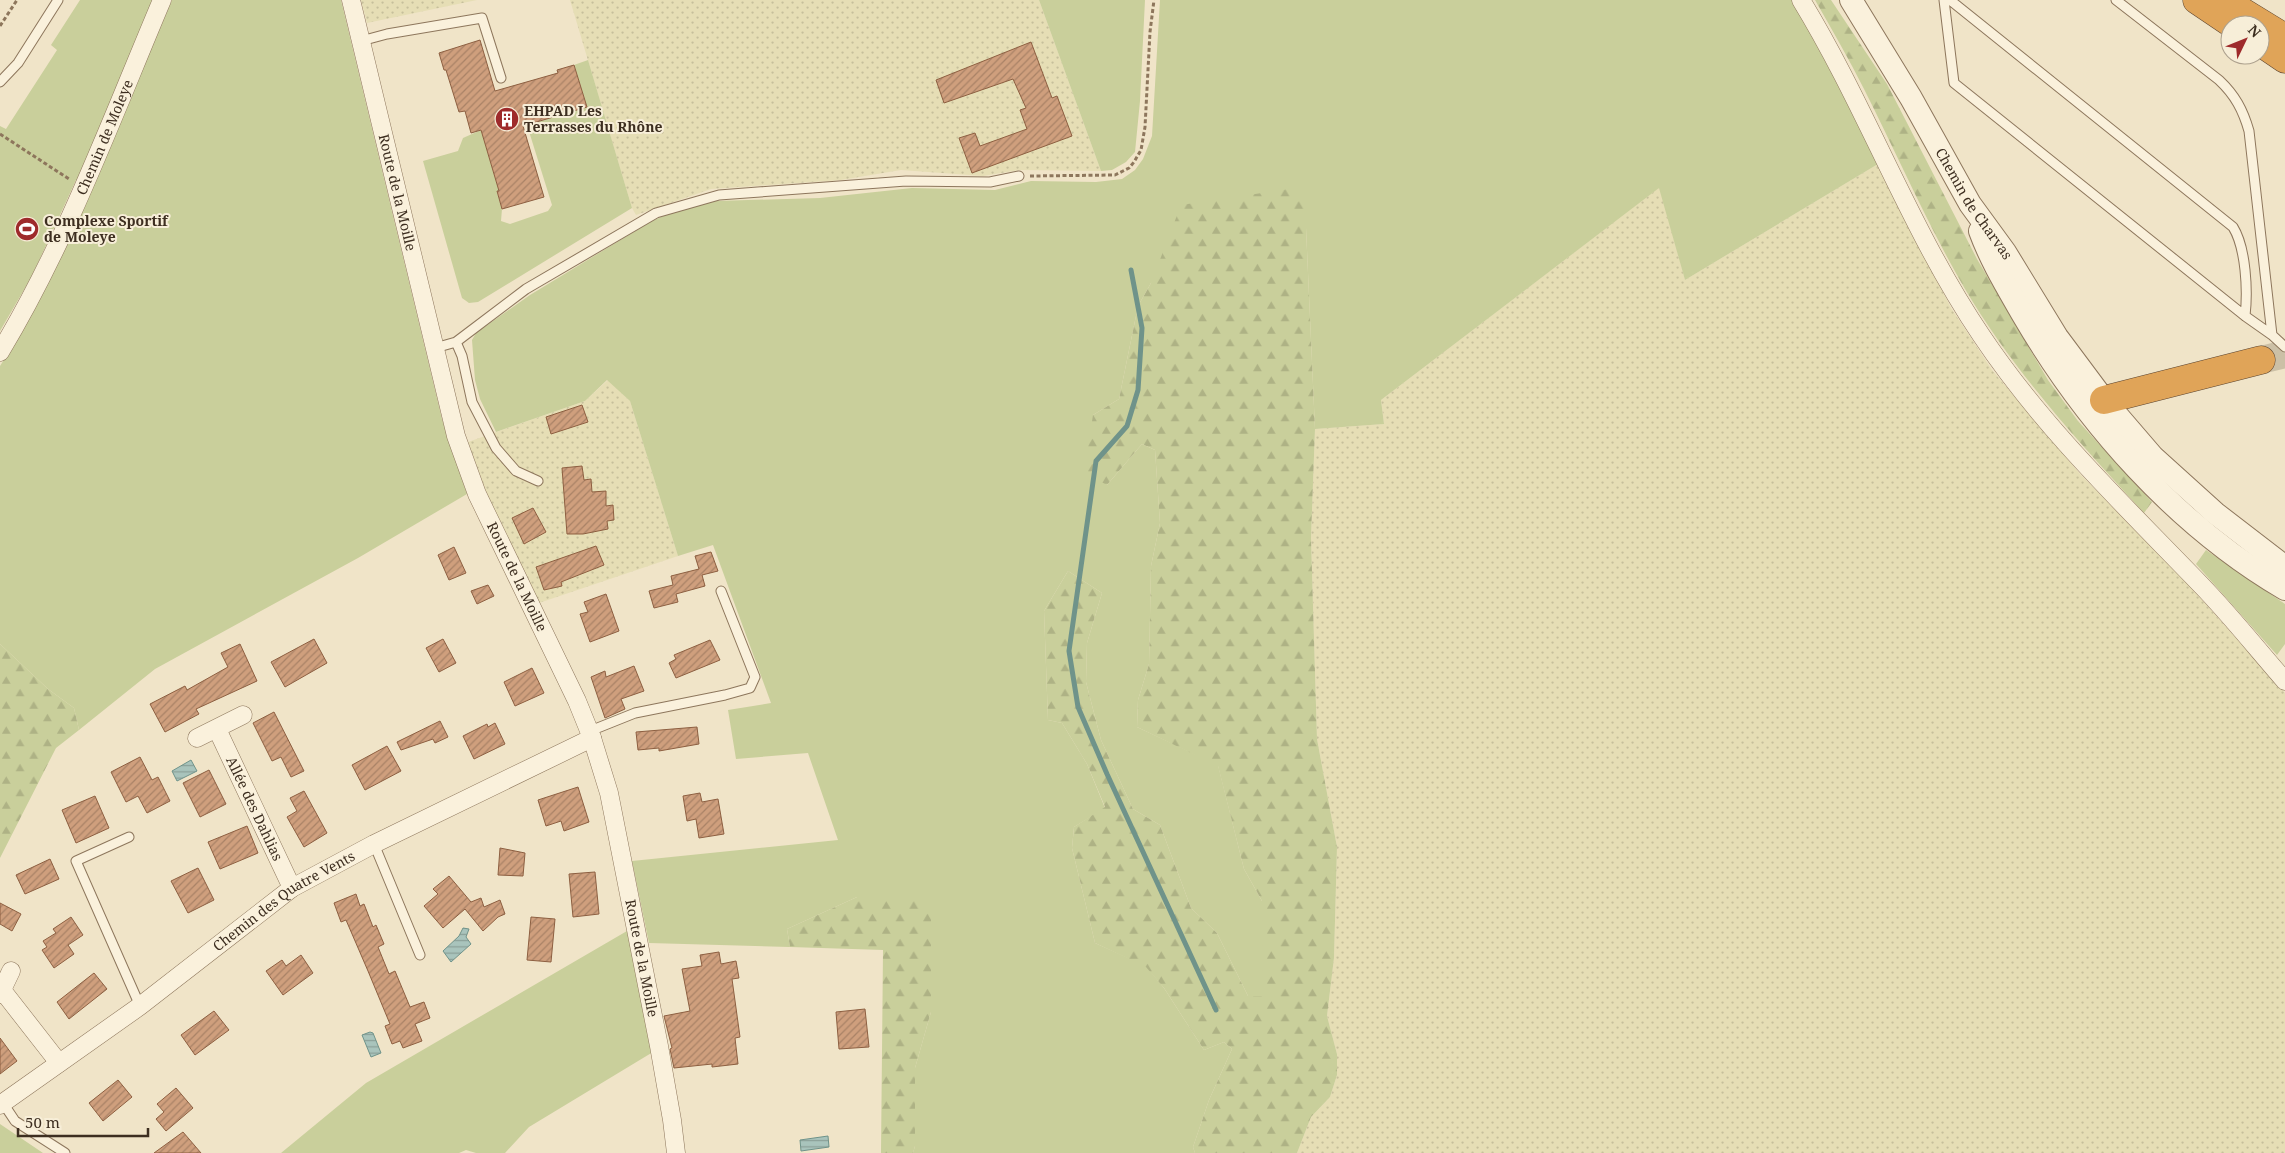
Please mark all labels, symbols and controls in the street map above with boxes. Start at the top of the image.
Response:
north arrow [2220,15,2270,65]
text: N [2244,20,2266,41]
street label: Chemin de Moleye [71,77,137,198]
place label: EHPAD Les Terrasses du Rhône [524,101,663,136]
building icon: EHPAD Les Terrasses du Rhône [494,106,520,132]
street label: Route de la Moille [375,132,421,253]
street label: Chemin de Charvas [1932,144,2017,263]
place label: Complexe Sportif de Moleye [44,211,169,246]
sports icon: Complexe Sportif de Moleye [14,216,40,242]
street label: Route de la Moille [483,518,552,635]
street label: Allée des Dahlias [222,753,288,864]
street label: Chemin des Quatre Vents [209,846,358,955]
street label: Route de la Moille [621,898,663,1019]
scale bar [18,1106,148,1138]
text: 50 m [25,1112,60,1132]

